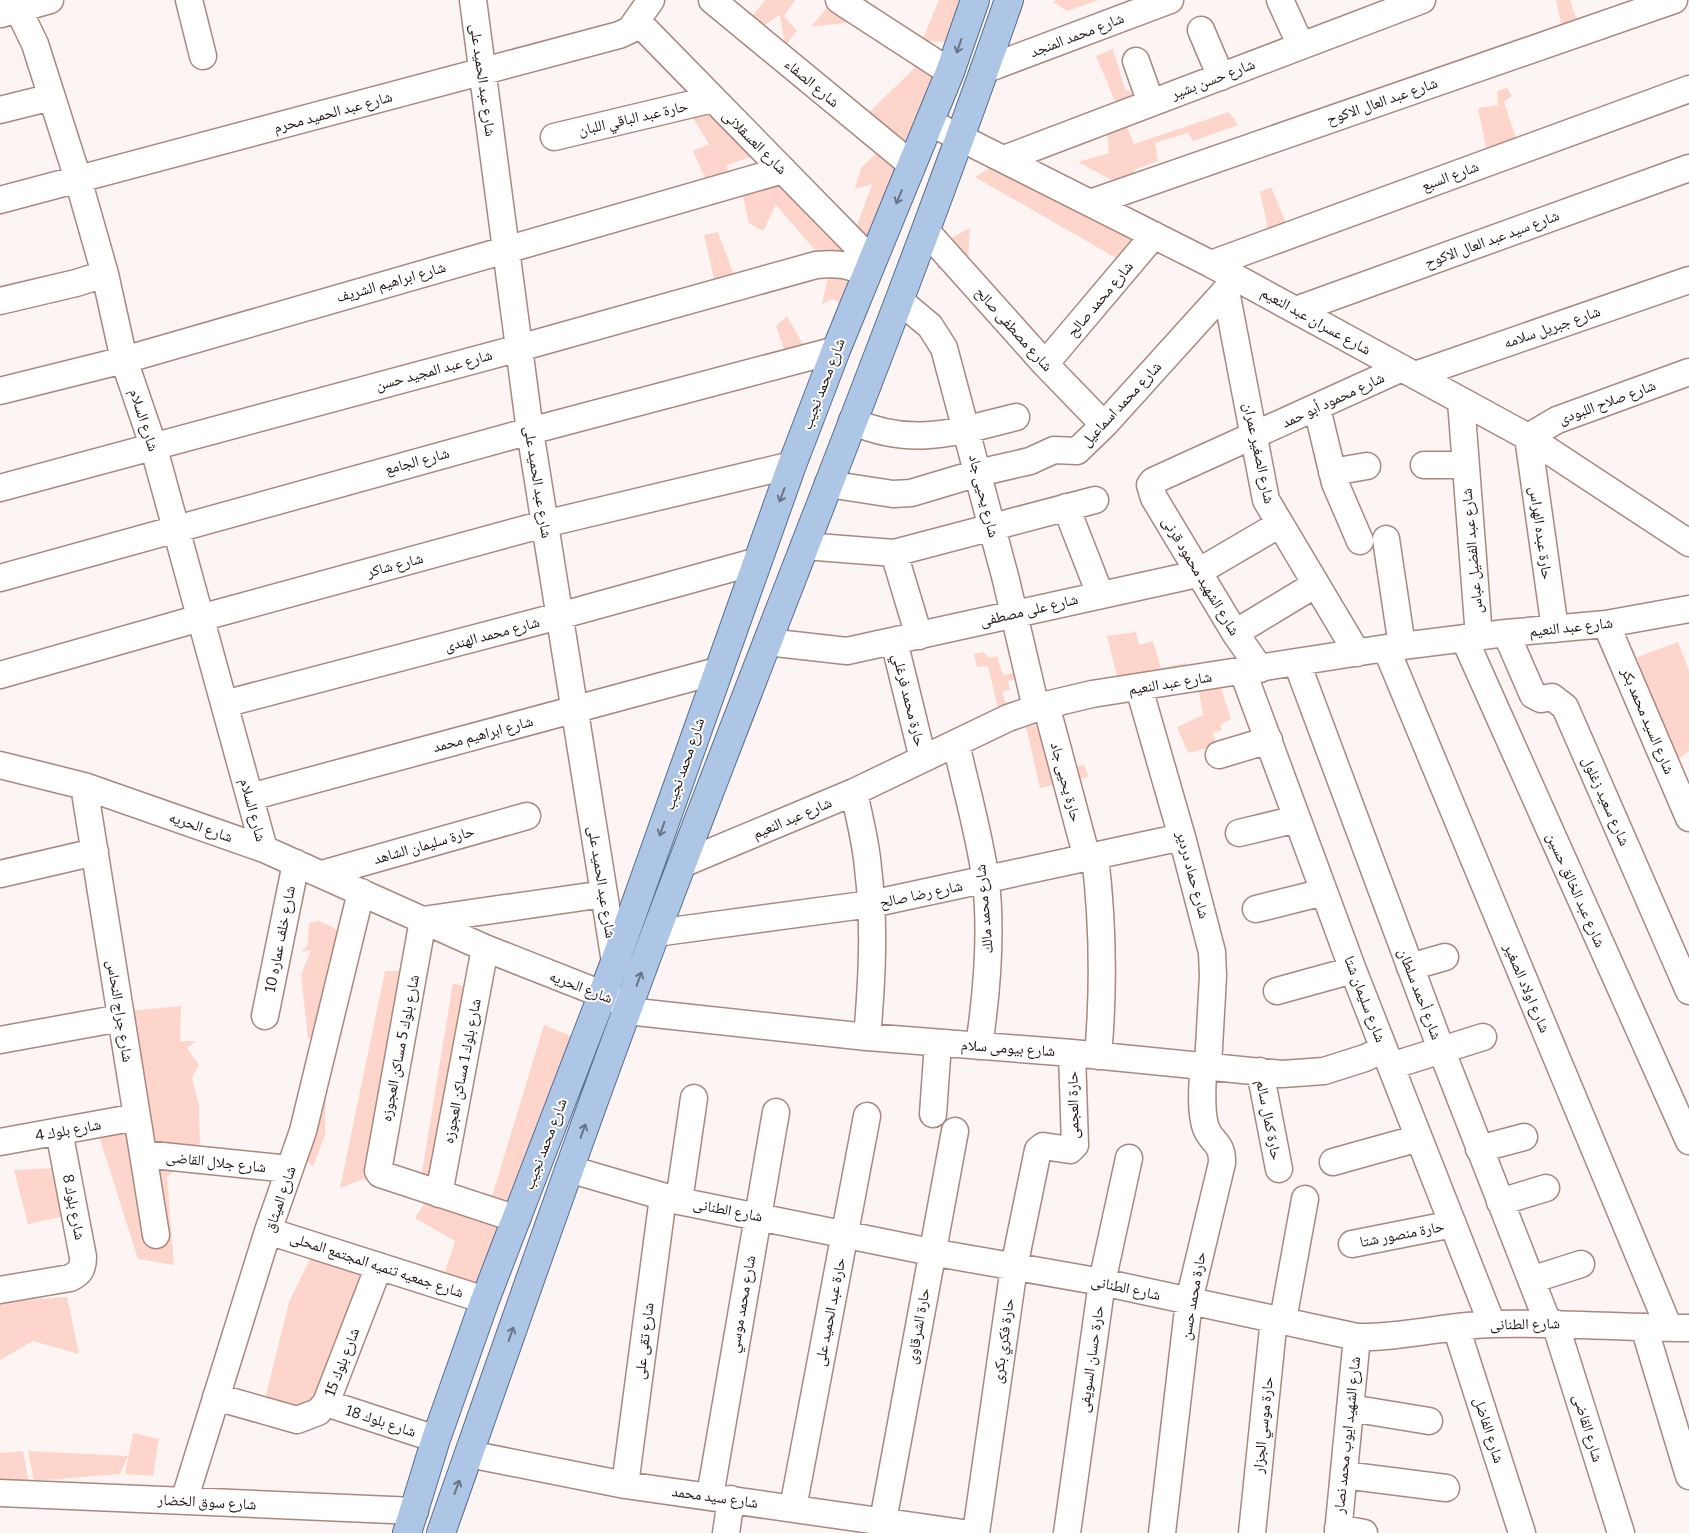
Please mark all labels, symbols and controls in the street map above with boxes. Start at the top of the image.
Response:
street label: شارع محمد المنجد [1028,9,1127,62]
street label: شارع عبد الحميد على [465,23,500,138]
one-way arrow [954,38,963,53]
street label: شارع الصفاء [780,55,843,112]
street label: شارع حسن بشير [1168,55,1258,105]
street label: شارع عبد العال الاكوح [1324,74,1440,129]
street label: شارع عبد الحميد محرم [272,87,395,137]
street label: حارة عبد الباقي اللبان [576,97,691,142]
street label: شارع العسقلانى [718,106,791,179]
street label: شارع السبع [1419,157,1482,196]
one-way arrow [893,189,903,204]
street label: شارع سيد عبد العال الاكوح [1422,206,1562,273]
street label: شارع محمد صالح [1063,257,1138,341]
street label: شارع ابراهيم الشريف [334,258,448,307]
street label: شارع مصطفى صالح [971,283,1057,376]
street label: شارع عسران عبد النعيم [1257,283,1374,360]
street label: شارع جبريل سلامه [1501,302,1603,353]
street label: شارع محمد نجيب [797,336,850,433]
street label: شارع عبد المجيد حسن [374,346,495,395]
street label: شارع محمد اسماعيل [1077,358,1166,451]
street label: شارع محمود أبو حمد [1279,368,1388,433]
street label: شارع صلاح اللبودى [1556,376,1659,429]
street label: شارع السلام [124,386,163,454]
street label: شارع الصغير عمران [1239,401,1279,505]
street label: شارع عبد الحميد على [519,424,556,540]
street label: شارع الجامع [383,444,452,479]
street label: شارع يحيى جاد [964,453,1003,540]
street label: حارة عبده الهراس [1525,485,1556,581]
one-way arrow [777,486,786,502]
street label: شارع عبد الفضيل عباس [1458,487,1487,615]
street label: شارع الشهيد محمود قرنى [1158,513,1244,639]
street label: شارع شاكر [364,549,425,582]
street label: شارع على مصطفى [978,590,1080,631]
street label: شارع محمد الهندى [442,613,542,656]
street label: شارع عبد النعيم [1528,614,1614,641]
street label: حارة محمد فرغلي [886,652,929,750]
street label: شارع السيد محمد بكر [1616,664,1679,777]
street label: شارع عبد النعيم [1127,668,1213,699]
street label: شارع ابراهيم محمد [431,712,535,757]
street label: شارع محمد نجيب [660,715,709,813]
street label: حارة يحيى جاد [1046,740,1085,824]
street label: شارع سعيد زغلول [1577,753,1634,849]
street label: شارع السلام [235,776,270,844]
street label: شارع عبد النعيم [750,793,835,844]
street label: شارع الحريه [166,808,235,847]
one-way arrow [657,820,666,836]
street label: حارة سليمان الشاهد [371,822,477,869]
street label: شارع عبد الحميد على [583,824,620,940]
street label: شارع حماد دردير [1171,828,1213,921]
street label: شارع عبد الخالق حسين [1542,830,1609,951]
street label: شارع محمد مالك [971,863,998,954]
street label: شارع رضا صالح [878,876,965,913]
street label: شارع خلف عماره 10 [261,884,300,994]
street label: شارع اولاد الصغير [1499,940,1554,1036]
street label: شارع أحمد سلطان [1393,946,1446,1043]
street label: شارع سليمان شتا [1339,953,1390,1045]
street label: شارع جراج النحاس [102,959,137,1064]
street label: شارع الحريه [546,967,615,1008]
one-way arrow [635,972,644,987]
street label: شارع بلوك 5 مساكن العجوزه [377,973,424,1123]
street label: شارع بلوك 1 مساكن العجوزه [439,997,486,1145]
street label: شارع بيومى سلام [960,1036,1056,1061]
street label: حارة العجمى [1063,1071,1084,1139]
street label: حارة كمال سالم [1251,1078,1286,1162]
street label: شارع محمد نجيب [519,1096,572,1193]
street label: شارع بلوك 4 [34,1115,103,1146]
one-way arrow [579,1124,588,1139]
street label: شارع جلال القاضى [165,1148,267,1177]
street label: شارع الميثاق [260,1163,301,1235]
street label: شارع بلوك 8 [58,1173,89,1242]
street label: شارع الطنانى [692,1194,764,1227]
street label: حارة منصور شتا [1358,1217,1446,1251]
street label: شارع جمعيه تنميه المجتمع المحلى [288,1228,466,1303]
street label: حارة محمد حسن [1176,1250,1211,1342]
street label: شارع محمد موسي [725,1254,762,1355]
street label: حارة عبد الحميد على [811,1256,850,1368]
street label: شارع الطنانى [1090,1272,1162,1305]
street label: حارة الشرقاوى [902,1286,935,1366]
street label: حارة فكري بكرى [988,1297,1021,1385]
street label: شارع تقى على [630,1301,659,1381]
street label: حارة حسان السويفى [1075,1304,1109,1414]
street label: شارع الطنانى [1490,1314,1560,1335]
street label: شارع بلوك 15 [321,1325,364,1399]
one-way arrow [507,1327,516,1342]
street label: شارع الشهيد ايوب محمد نصار [1330,1355,1365,1516]
street label: حارة موسي الجزار [1249,1375,1280,1476]
street label: شارع القاضى [1568,1392,1607,1464]
street label: شارع الفاضل [1469,1395,1508,1466]
street label: شارع بلوك 18 [343,1401,419,1442]
one-way arrow [453,1480,462,1495]
street label: شارع سيد محمد [671,1482,759,1513]
street label: شارع سوق الخضار [156,1490,257,1515]

